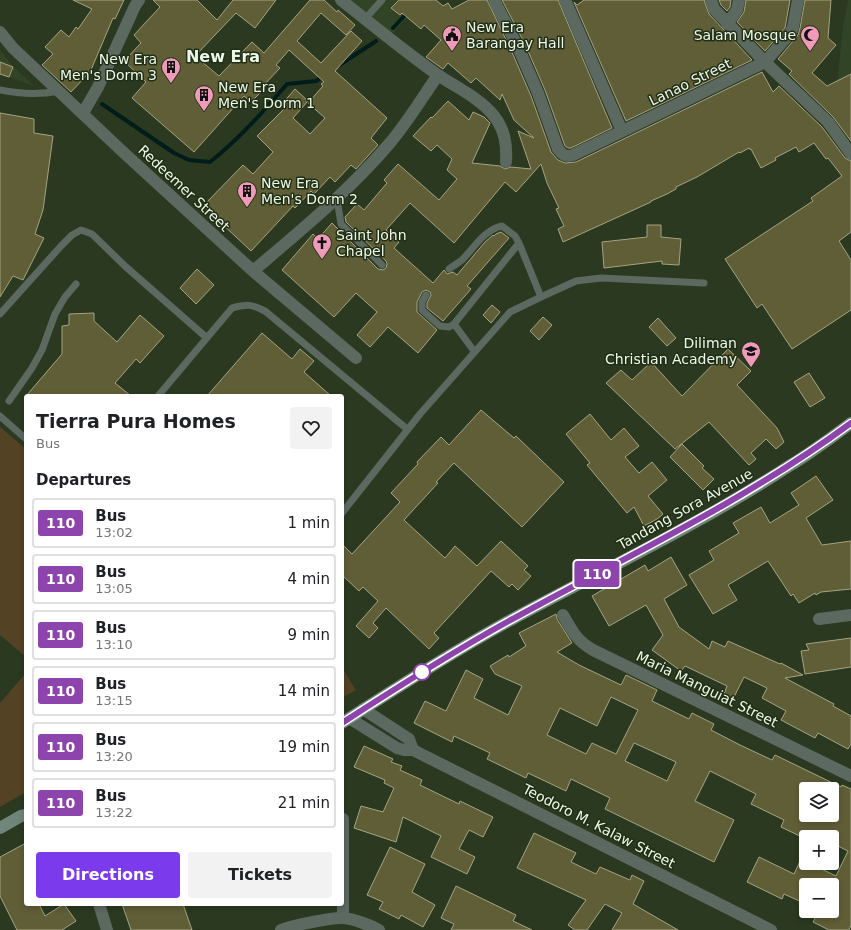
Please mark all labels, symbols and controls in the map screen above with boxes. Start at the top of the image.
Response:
place label: New Era Barangay Hall [466,19,564,51]
public building icon: New Era Barangay Hall [441,24,463,52]
mosque icon: Salam Mosque [799,24,821,52]
place label: Salam Mosque [694,27,796,43]
district label: New Era [186,47,260,66]
place label: New Era Men's Dorm 3 [60,51,157,83]
street label: Lanao Street [646,55,734,109]
building icon: New Era Men's Dorm 3 [160,56,182,84]
place label: New Era Men's Dorm 1 [218,79,315,111]
building icon: New Era Men's Dorm 1 [193,84,215,112]
street label: Redeemer Street [135,142,233,235]
place label: New Era Men's Dorm 2 [261,175,358,207]
building icon: New Era Men's Dorm 2 [236,180,258,208]
place label: Saint John Chapel [336,227,407,259]
church icon: Saint John Chapel [311,232,333,260]
place label: Diliman Christian Academy [605,335,737,367]
school or university icon: Diliman Christian Academy [740,340,762,368]
button: heart [290,407,332,449]
text: Tierra Pura Homes [36,410,236,432]
text: Bus [36,436,60,451]
street label: Tandang Sora Avenue [614,465,755,553]
text: Departures [36,471,131,489]
text: Bus [95,507,126,525]
text: 1 min [287,514,330,532]
text: 110 [46,515,75,531]
text: 13:02 [95,525,133,540]
line badge: 110 [574,561,620,587]
text: Bus [95,563,126,581]
text: 110 [582,566,612,582]
text: 4 min [287,570,330,588]
text: 110 [46,571,75,587]
text: 13:05 [95,581,133,596]
text: Bus [95,619,126,637]
text: 9 min [287,626,330,644]
text: 110 [46,627,75,643]
text: 13:10 [95,637,133,652]
street label: Maria Manguiat Street [634,648,781,731]
unlabelled marker [413,663,431,681]
text: Bus [95,675,126,693]
text: 14 min [278,682,330,700]
text: 110 [46,683,75,699]
text: 13:15 [95,693,133,708]
text: Bus [95,731,126,749]
text: 19 min [278,738,330,756]
text: 110 [46,739,75,755]
text: 13:20 [95,749,133,764]
street label: Teodoro M. Kalaw Street [519,780,678,872]
map controls [799,782,839,918]
button: layers [799,782,839,822]
text: Bus [95,787,126,805]
text: 21 min [278,794,330,812]
text: 110 [46,795,75,811]
text: 13:22 [95,805,133,820]
button: + [799,830,839,870]
button: Directions [36,852,180,898]
button: Tickets [188,852,332,898]
button: − [799,878,839,918]

